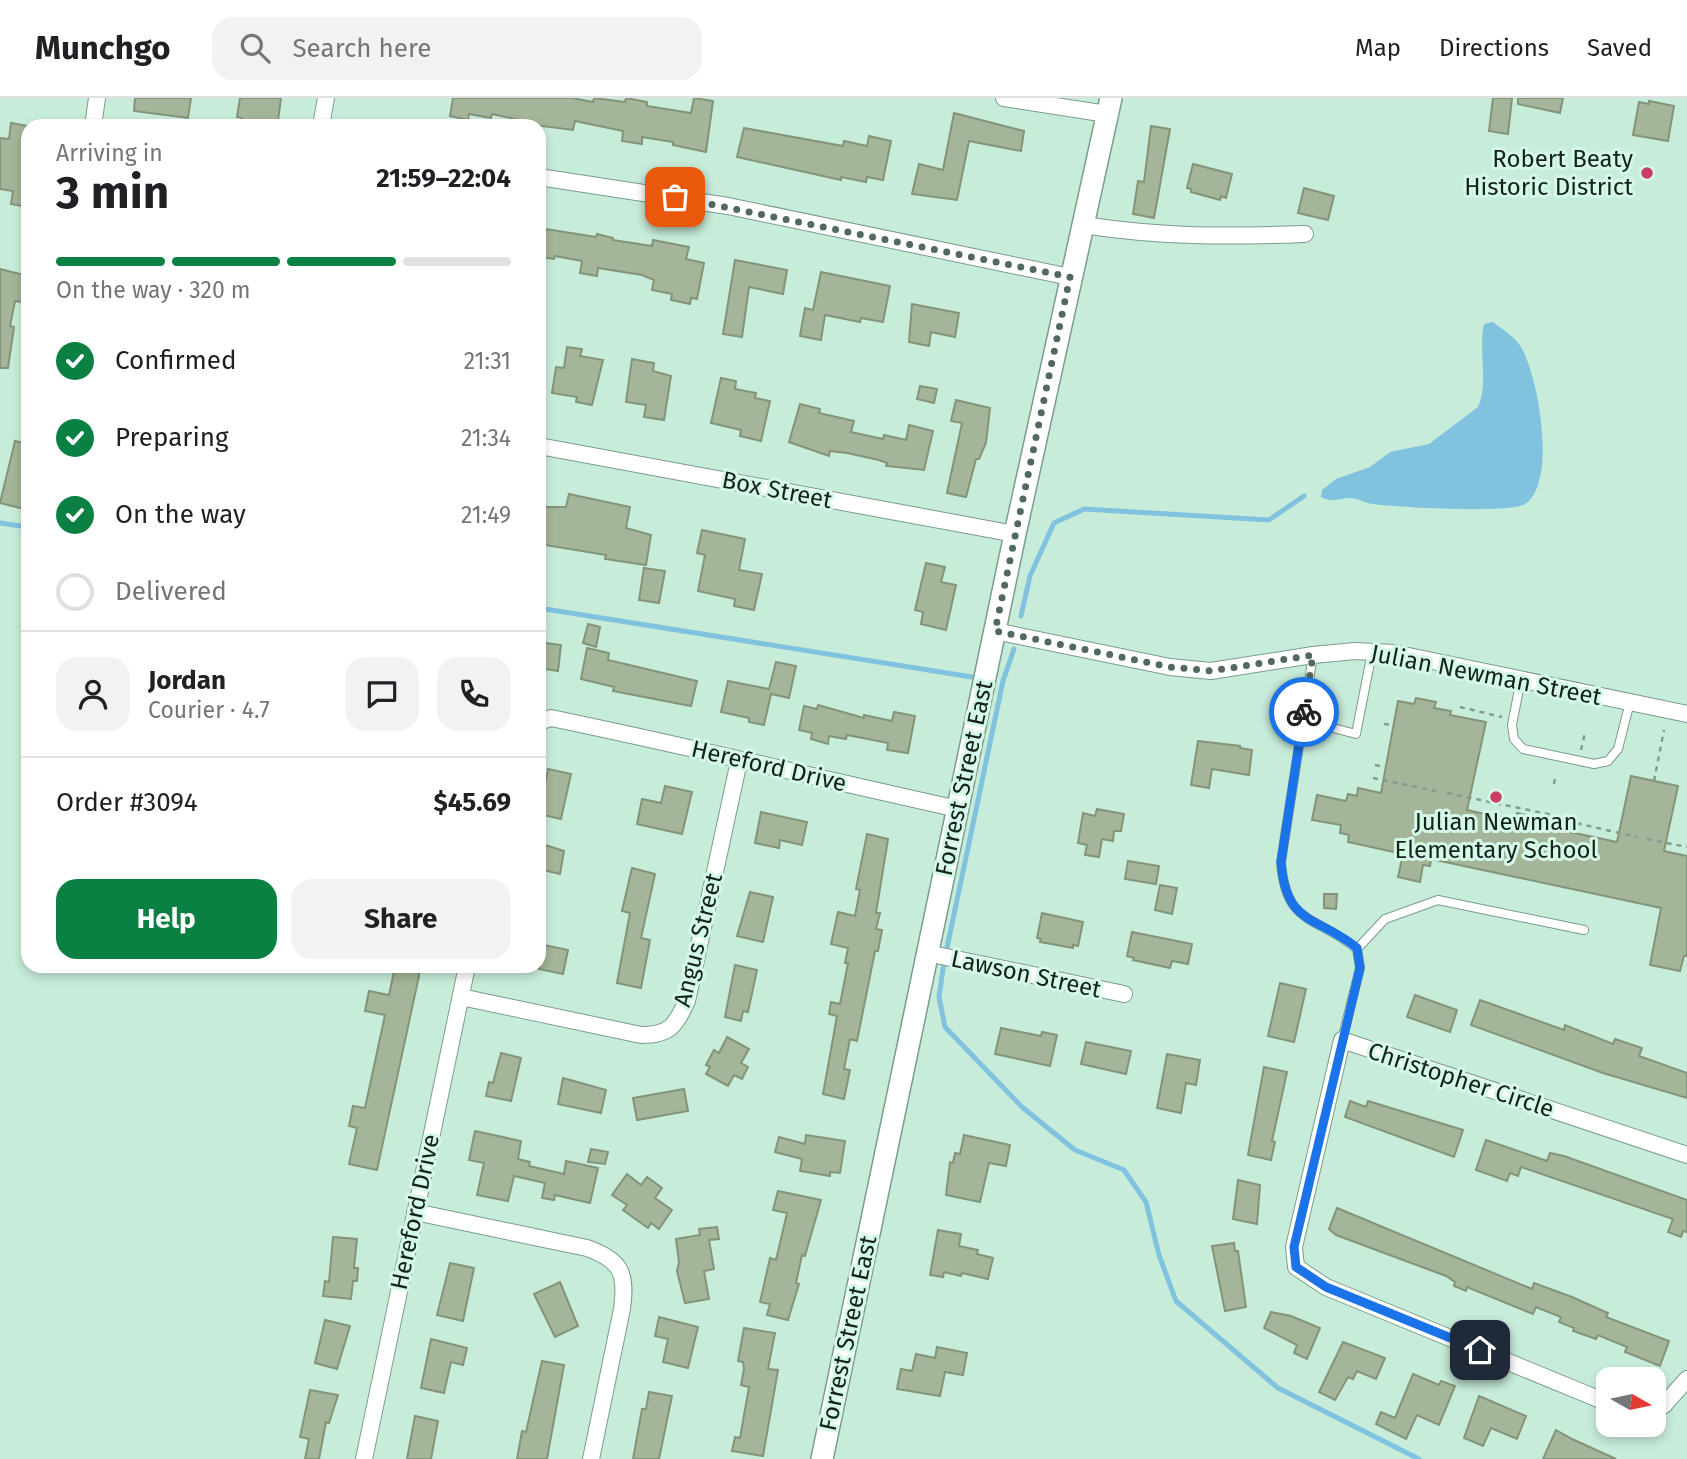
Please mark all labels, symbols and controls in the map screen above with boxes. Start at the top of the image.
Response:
search box [212,17,702,80]
text: Munchgo [35,28,170,68]
icon: search [236,29,274,67]
text: Search here [292,33,431,64]
text: Map [1355,34,1401,62]
text: Directions [1439,34,1549,62]
text: Saved [1587,34,1652,62]
text: Arriving in [56,139,163,167]
place label: Robert Beaty Historic District [1464,145,1633,201]
text: 21:59–22:04 [376,163,511,194]
text: 3 min [56,165,169,220]
marker: Robert Beaty Historic District [1639,165,1655,181]
pin [645,167,705,227]
icon: bag [656,178,694,216]
text: On the way · 320 m [56,276,251,304]
icon: check [56,342,94,380]
text: Confirmed [115,345,236,376]
text: 21:31 [464,347,511,375]
icon: check [56,419,94,457]
text: Preparing [115,422,228,453]
text: 21:34 [461,424,511,452]
street label: Box Street [720,466,835,514]
icon: check [56,496,94,534]
text: On the way [115,499,246,530]
text: 21:49 [461,501,511,529]
text: Delivered [115,576,227,607]
street label: Julian Newman Street [1368,639,1604,711]
button: person [56,657,130,731]
button: chat [345,657,419,731]
button: phone [437,657,511,731]
text: Jordan [148,665,226,696]
courier [1269,677,1339,747]
street label: Forrest Street East [930,678,998,878]
icon: bike [1285,693,1323,731]
text: Courier · 4.7 [148,696,270,724]
street label: Hereford Drive [689,735,849,797]
text: Order #3094 [56,787,198,818]
text: $45.69 [434,787,511,818]
marker: Julian Newman Elementary School [1488,789,1504,805]
place label: Julian Newman Elementary School [1394,808,1598,864]
street label: Angus Street [668,870,728,1010]
button: Help [56,879,277,959]
button: Share [291,879,511,959]
street label: Lawson Street [948,944,1104,1004]
street label: Christopher Circle [1364,1037,1558,1123]
street label: Hereford Drive [385,1132,445,1292]
street label: Forrest Street East [814,1233,882,1433]
pin [1450,1320,1510,1380]
icon: home [1461,1331,1499,1369]
north arrow [1596,1367,1666,1437]
map controls [1596,1367,1666,1437]

